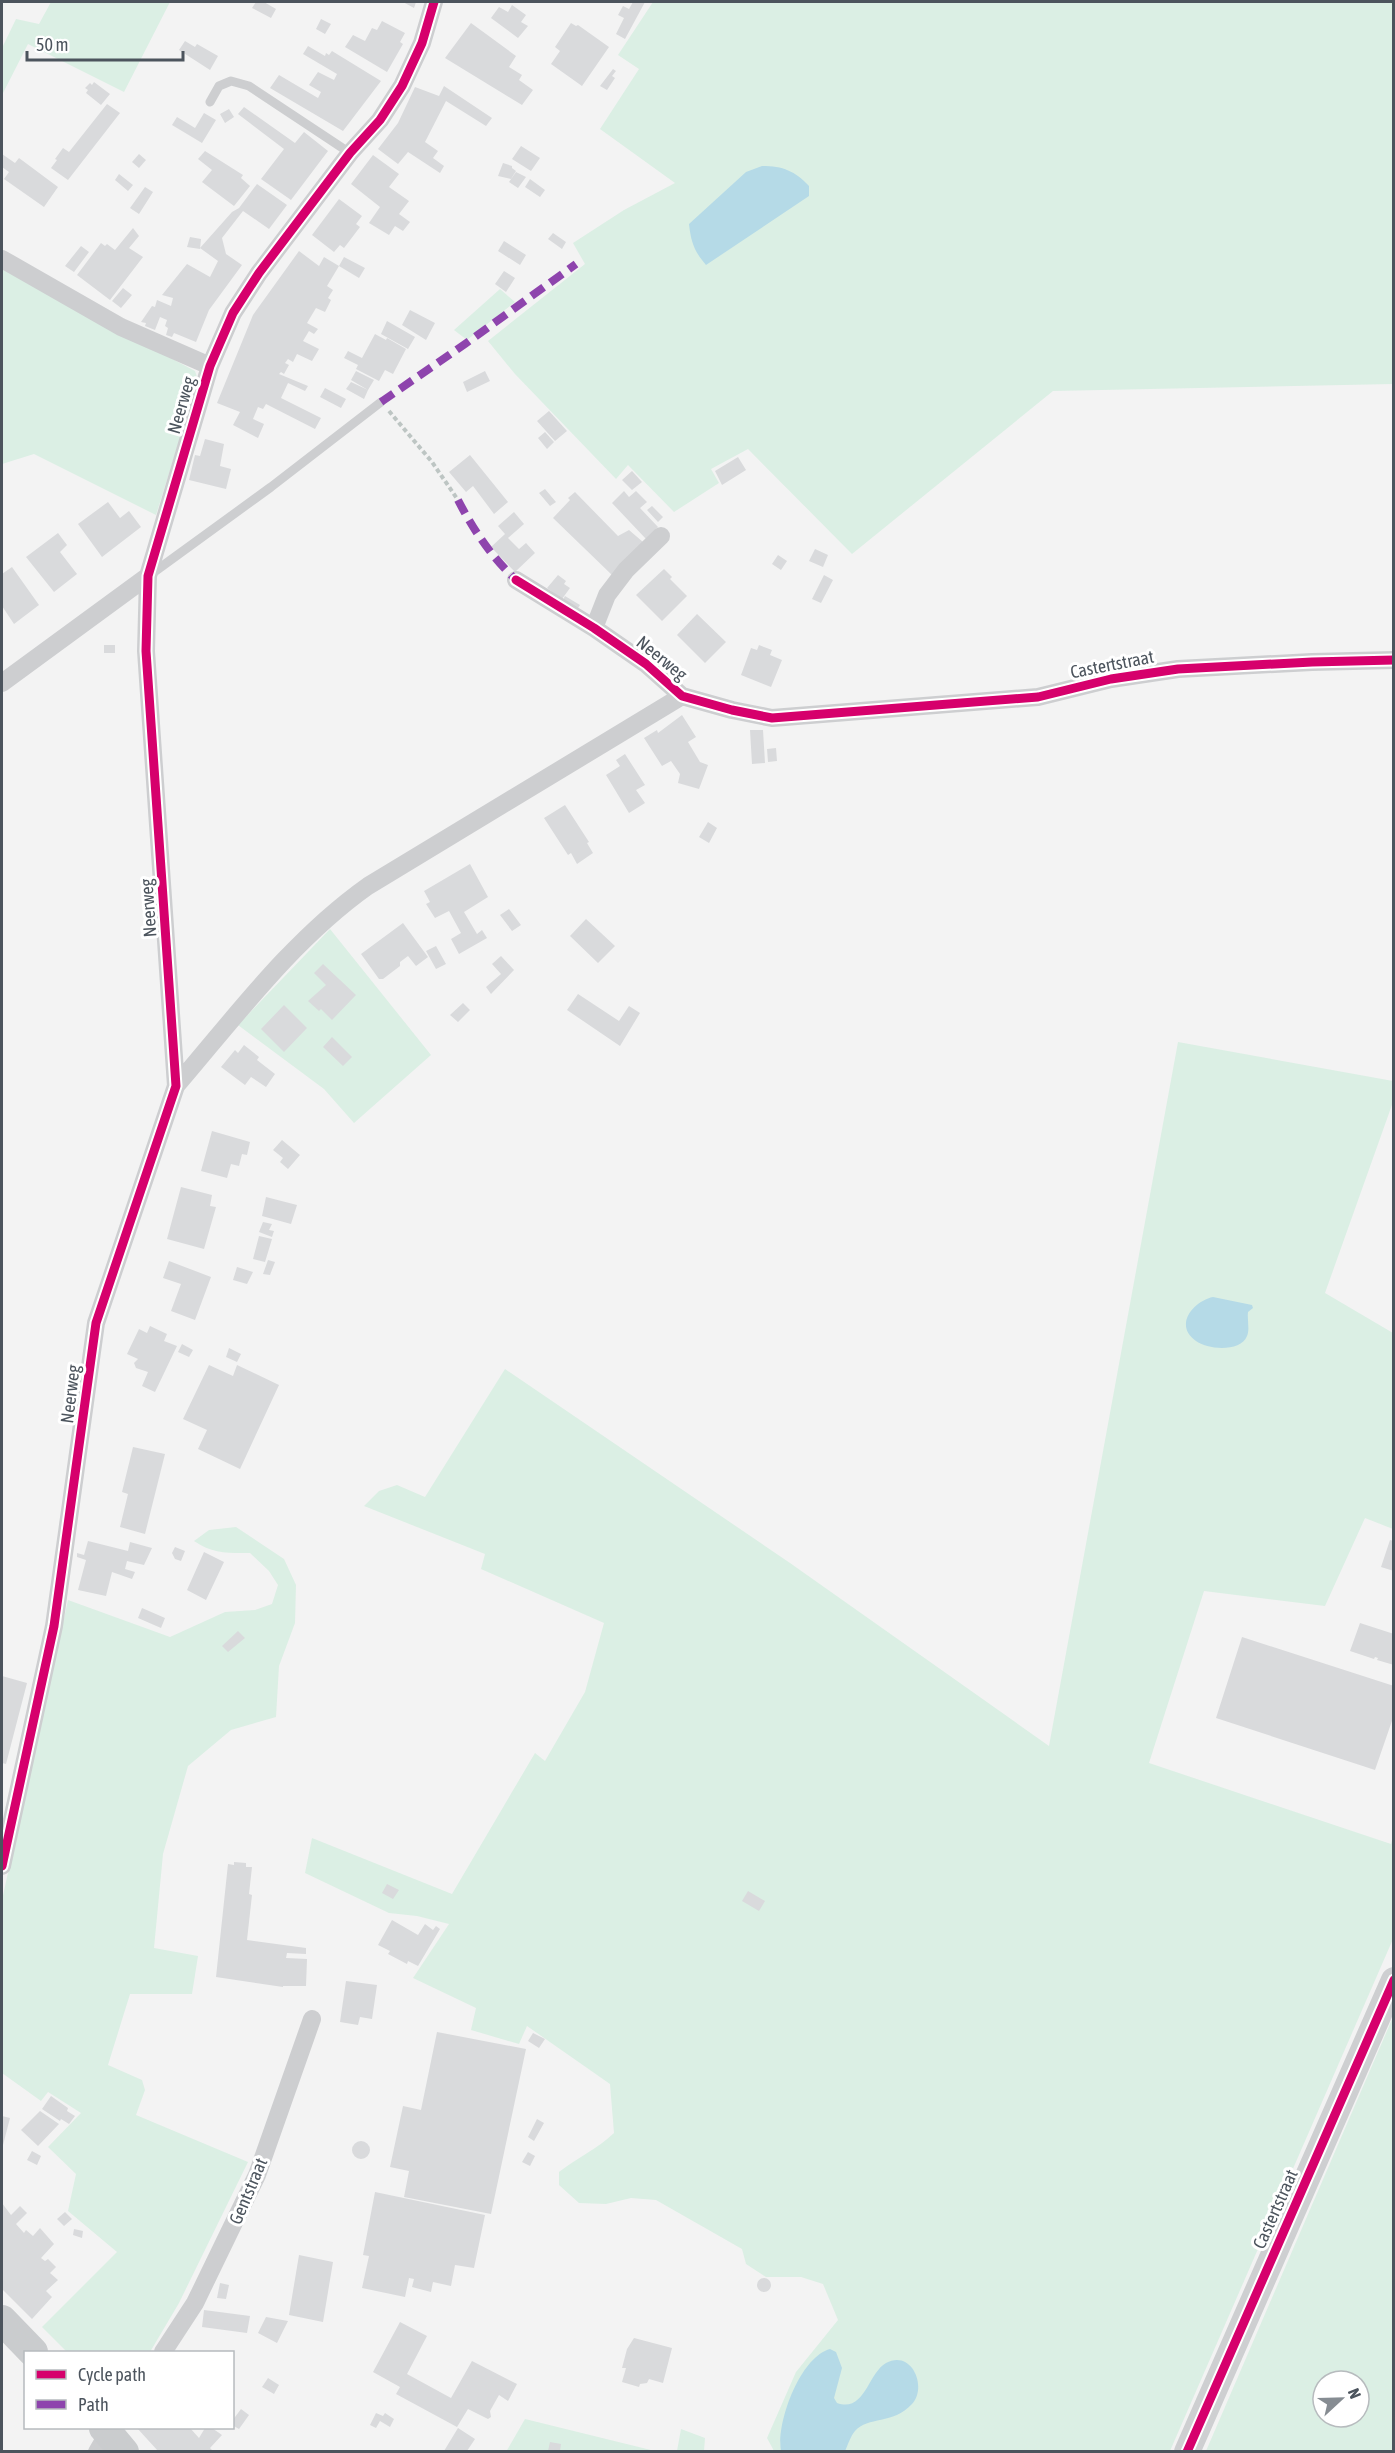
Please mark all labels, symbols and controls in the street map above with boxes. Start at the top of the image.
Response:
scale bar [27,24,183,62]
text: 50 m [36,34,68,55]
street label: Neerweg [163,374,199,436]
street label: Neerweg [633,631,692,685]
street label: Castertstraat [1068,646,1156,682]
street label: Neerweg [135,878,161,938]
street label: Neerweg [56,1363,84,1424]
street label: Gentstraat [225,2155,271,2227]
street label: Castertstraat [1248,2166,1302,2252]
legend [24,2351,234,2429]
text: Cycle path [78,2364,146,2385]
north arrow [1311,2369,1371,2429]
text: N [1345,2386,1365,2401]
text: Path [78,2394,109,2415]

